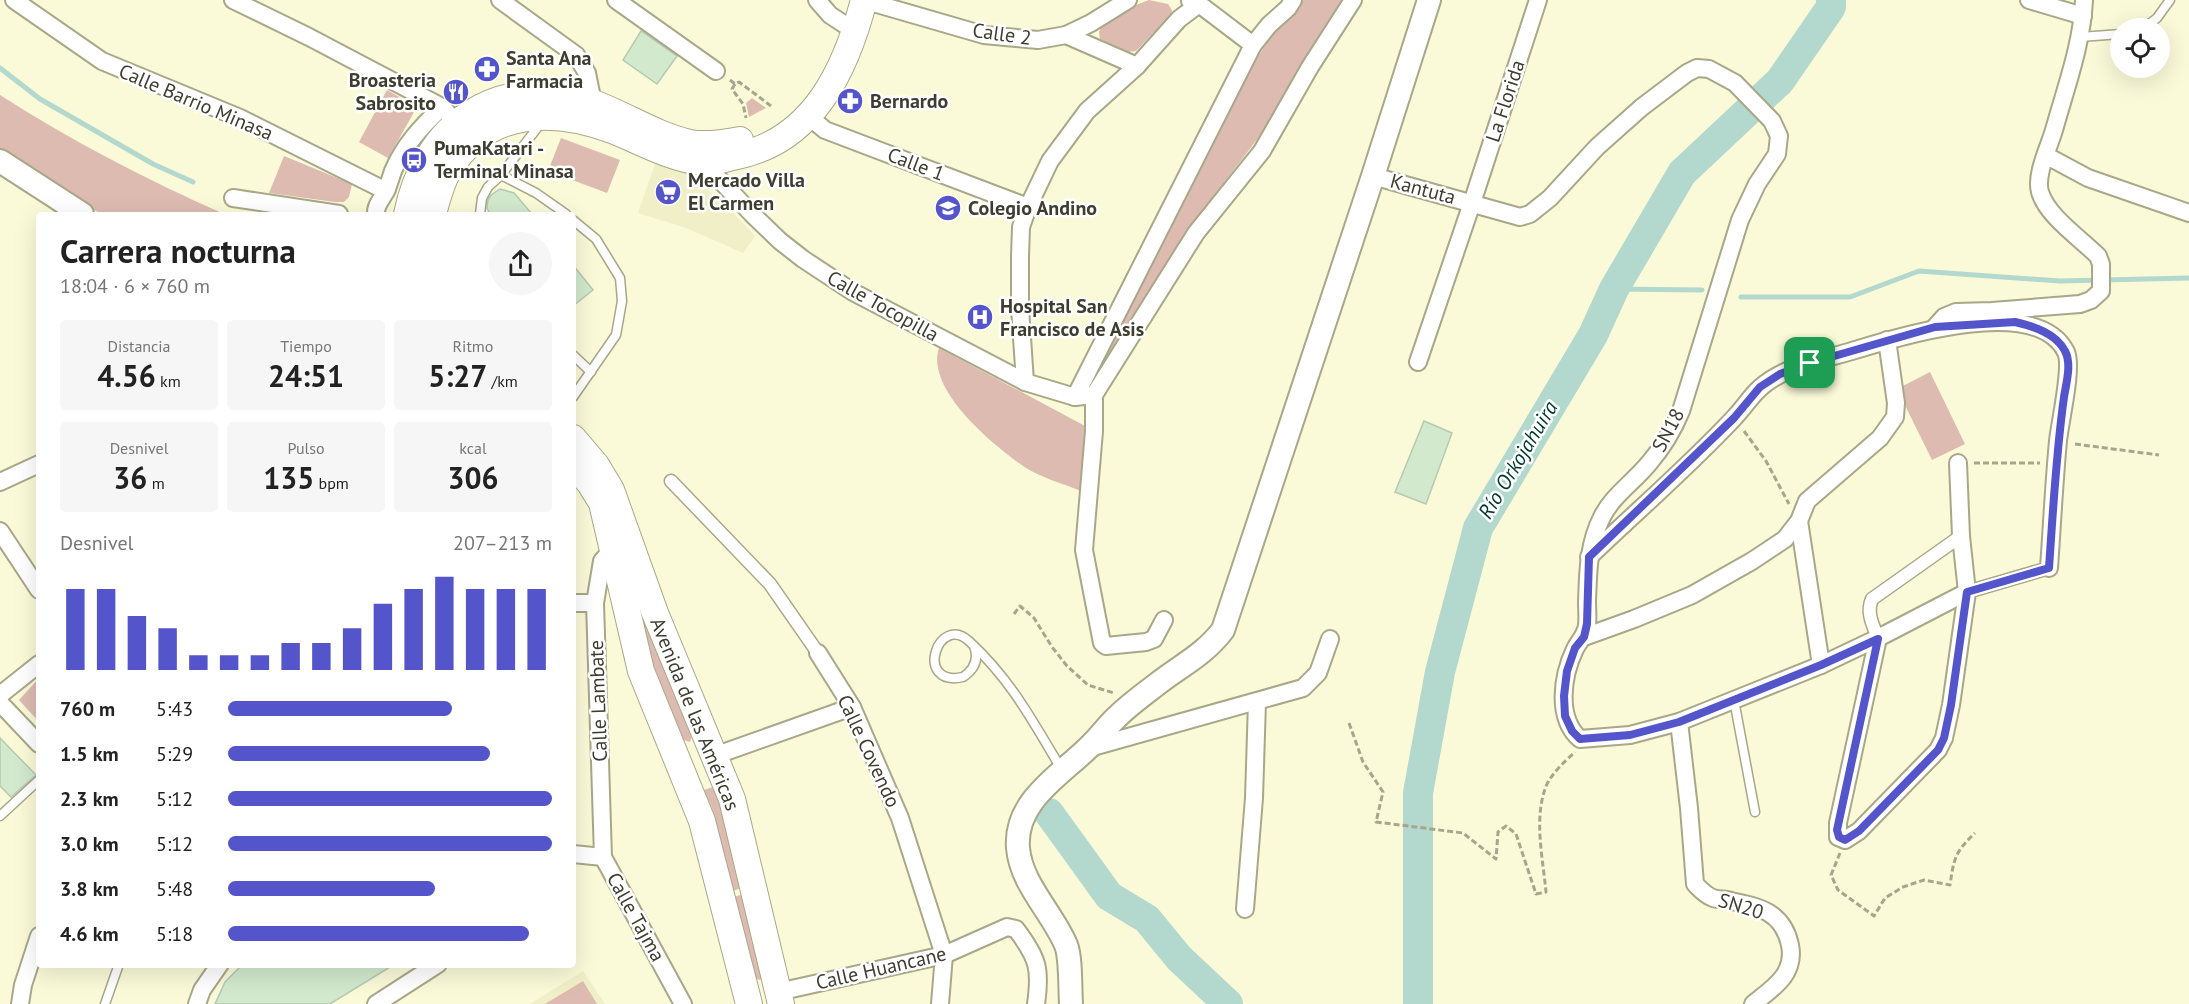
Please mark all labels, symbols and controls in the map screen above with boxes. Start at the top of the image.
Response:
street label: Calle 2 [971,17,1033,51]
map controls [2110,18,2170,78]
button: locate [2110,18,2170,78]
place label: Santa Ana Farmacia [506,45,592,94]
pharmacy icon: Santa Ana Farmacia [472,54,502,84]
street label: La Florida [1480,57,1530,145]
street label: Calle Barrio Minasa [115,58,277,146]
place label: Broasteria Sabrosito [349,67,436,116]
restaurant icon: Broasteria Sabrosito [441,77,471,107]
pharmacy icon: Bernardo [835,86,865,116]
place label: Bernardo [870,88,949,114]
place label: PumaKatari - Terminal Minasa [434,135,574,184]
street label: Calle 1 [884,141,948,187]
bus stop icon: PumaKatari - Terminal Minasa [399,145,429,175]
place label: Mercado Villa El Carmen [688,167,805,216]
street label: Kantuta [1387,168,1459,210]
supermarket icon: Mercado Villa El Carmen [653,177,683,207]
school or university icon: Colegio Andino [933,193,963,223]
place label: Colegio Andino [968,195,1097,221]
text: Carrera nocturna [60,229,296,272]
button: share [489,232,552,295]
street label: Calle Tocopilla [823,265,943,347]
text: 18:04 · 6 × 760 m [60,273,210,299]
place label: Hospital San Francisco de Asis [1000,293,1144,342]
hospital icon: Hospital San Francisco de Asis [965,302,995,332]
text: Distancia [107,336,171,356]
text: Tiempo [280,336,332,356]
text: Ritmo [453,336,493,356]
pin [1784,337,1835,388]
icon: arrive [1793,346,1826,379]
text: 4.56 [97,356,156,395]
text: 24:51 [268,356,344,395]
text: 5:27 [428,356,487,395]
text: km [156,371,181,391]
text: /km [487,371,518,391]
water label: Río Orkojahuira [1472,395,1564,524]
street label: SN18 [1646,404,1690,456]
text: Desnivel [110,438,168,458]
text: Pulso [288,438,325,458]
text: kcal [459,438,487,458]
text: 36 [113,458,147,497]
text: 135 [263,458,314,497]
text: 306 [447,458,499,497]
text: m [147,473,165,493]
text: bpm [314,473,349,493]
text: Desnivel [60,530,133,556]
text: 207–213 m [453,530,552,556]
street label: Avenida de las Américas [644,614,746,814]
street label: Calle Lambate [583,640,613,762]
street label: Calle Covendo [832,690,906,812]
text: 760 m [60,696,115,722]
text: 5:43 [156,696,193,722]
text: 1.5 km [60,741,119,767]
text: 5:29 [156,741,193,767]
text: 2.3 km [60,786,119,812]
text: 5:12 [156,786,193,812]
text: 3.0 km [60,831,119,857]
text: 5:12 [156,831,193,857]
street label: Calle Tajma [601,868,671,966]
text: 3.8 km [60,876,119,902]
text: 5:48 [156,876,193,902]
street label: SN20 [1715,887,1767,925]
text: 4.6 km [60,921,119,947]
text: 5:18 [156,921,193,947]
street label: Calle Huancane [813,940,949,996]

